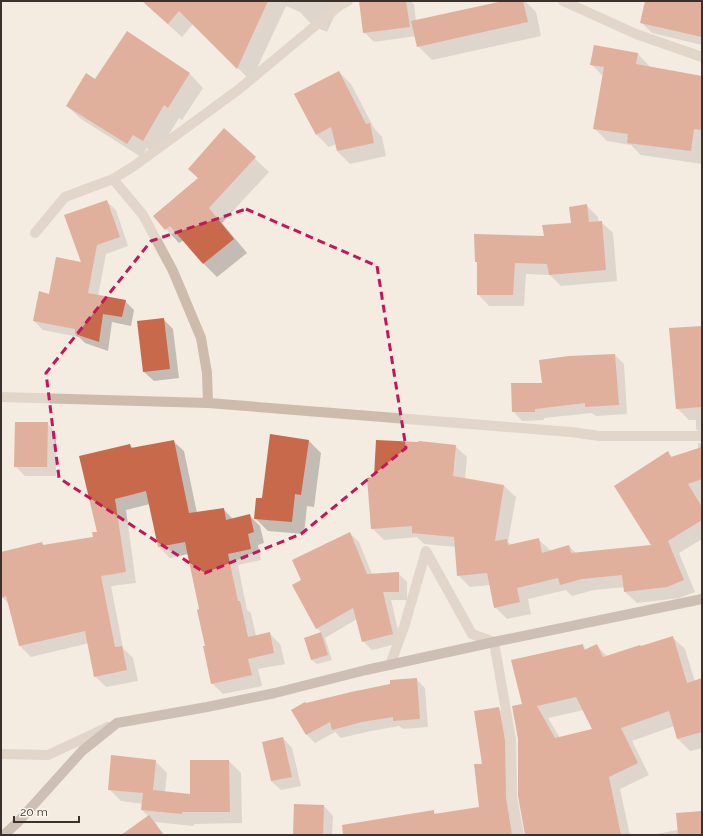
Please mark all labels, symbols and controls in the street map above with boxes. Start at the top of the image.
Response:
scale bar [14,798,79,824]
text: 20 m [20,805,48,819]

